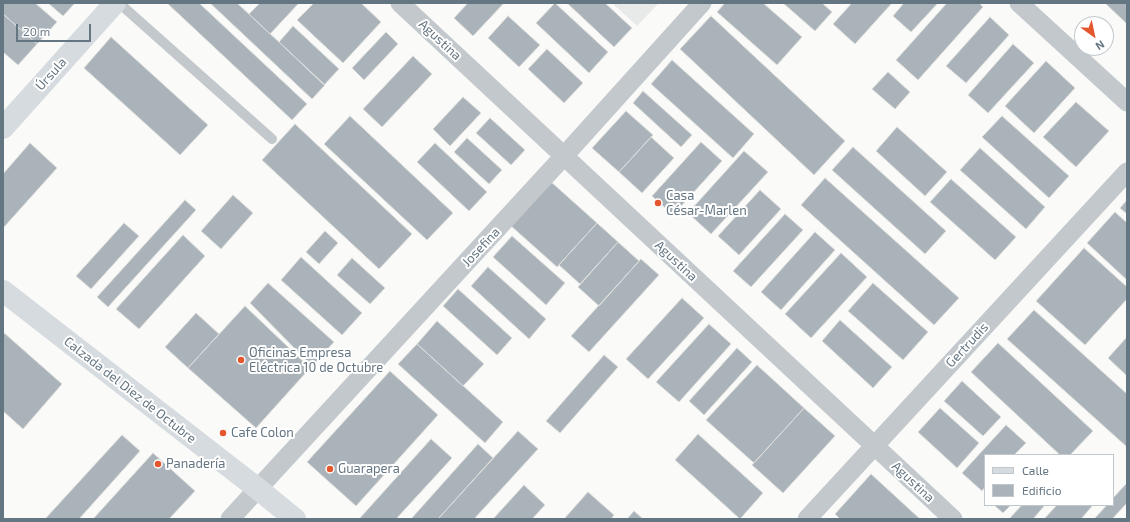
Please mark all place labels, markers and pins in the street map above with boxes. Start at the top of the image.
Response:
place label: Casa César-Marlen [666,188,747,219]
marker: Casa César-Marlen [653,198,663,208]
place label: Oficinas Empresa Eléctrica 10 de Octubre [249,345,383,376]
marker: Oficinas Empresa Eléctrica 10 de Octubre [236,355,246,365]
place label: Cafe Colon [231,425,294,441]
marker: Cafe Colon [218,428,228,438]
place label: Panadería [166,456,225,472]
marker: Panadería [153,459,163,469]
place label: Guarapera [338,461,400,477]
marker: Guarapera [325,464,335,474]

